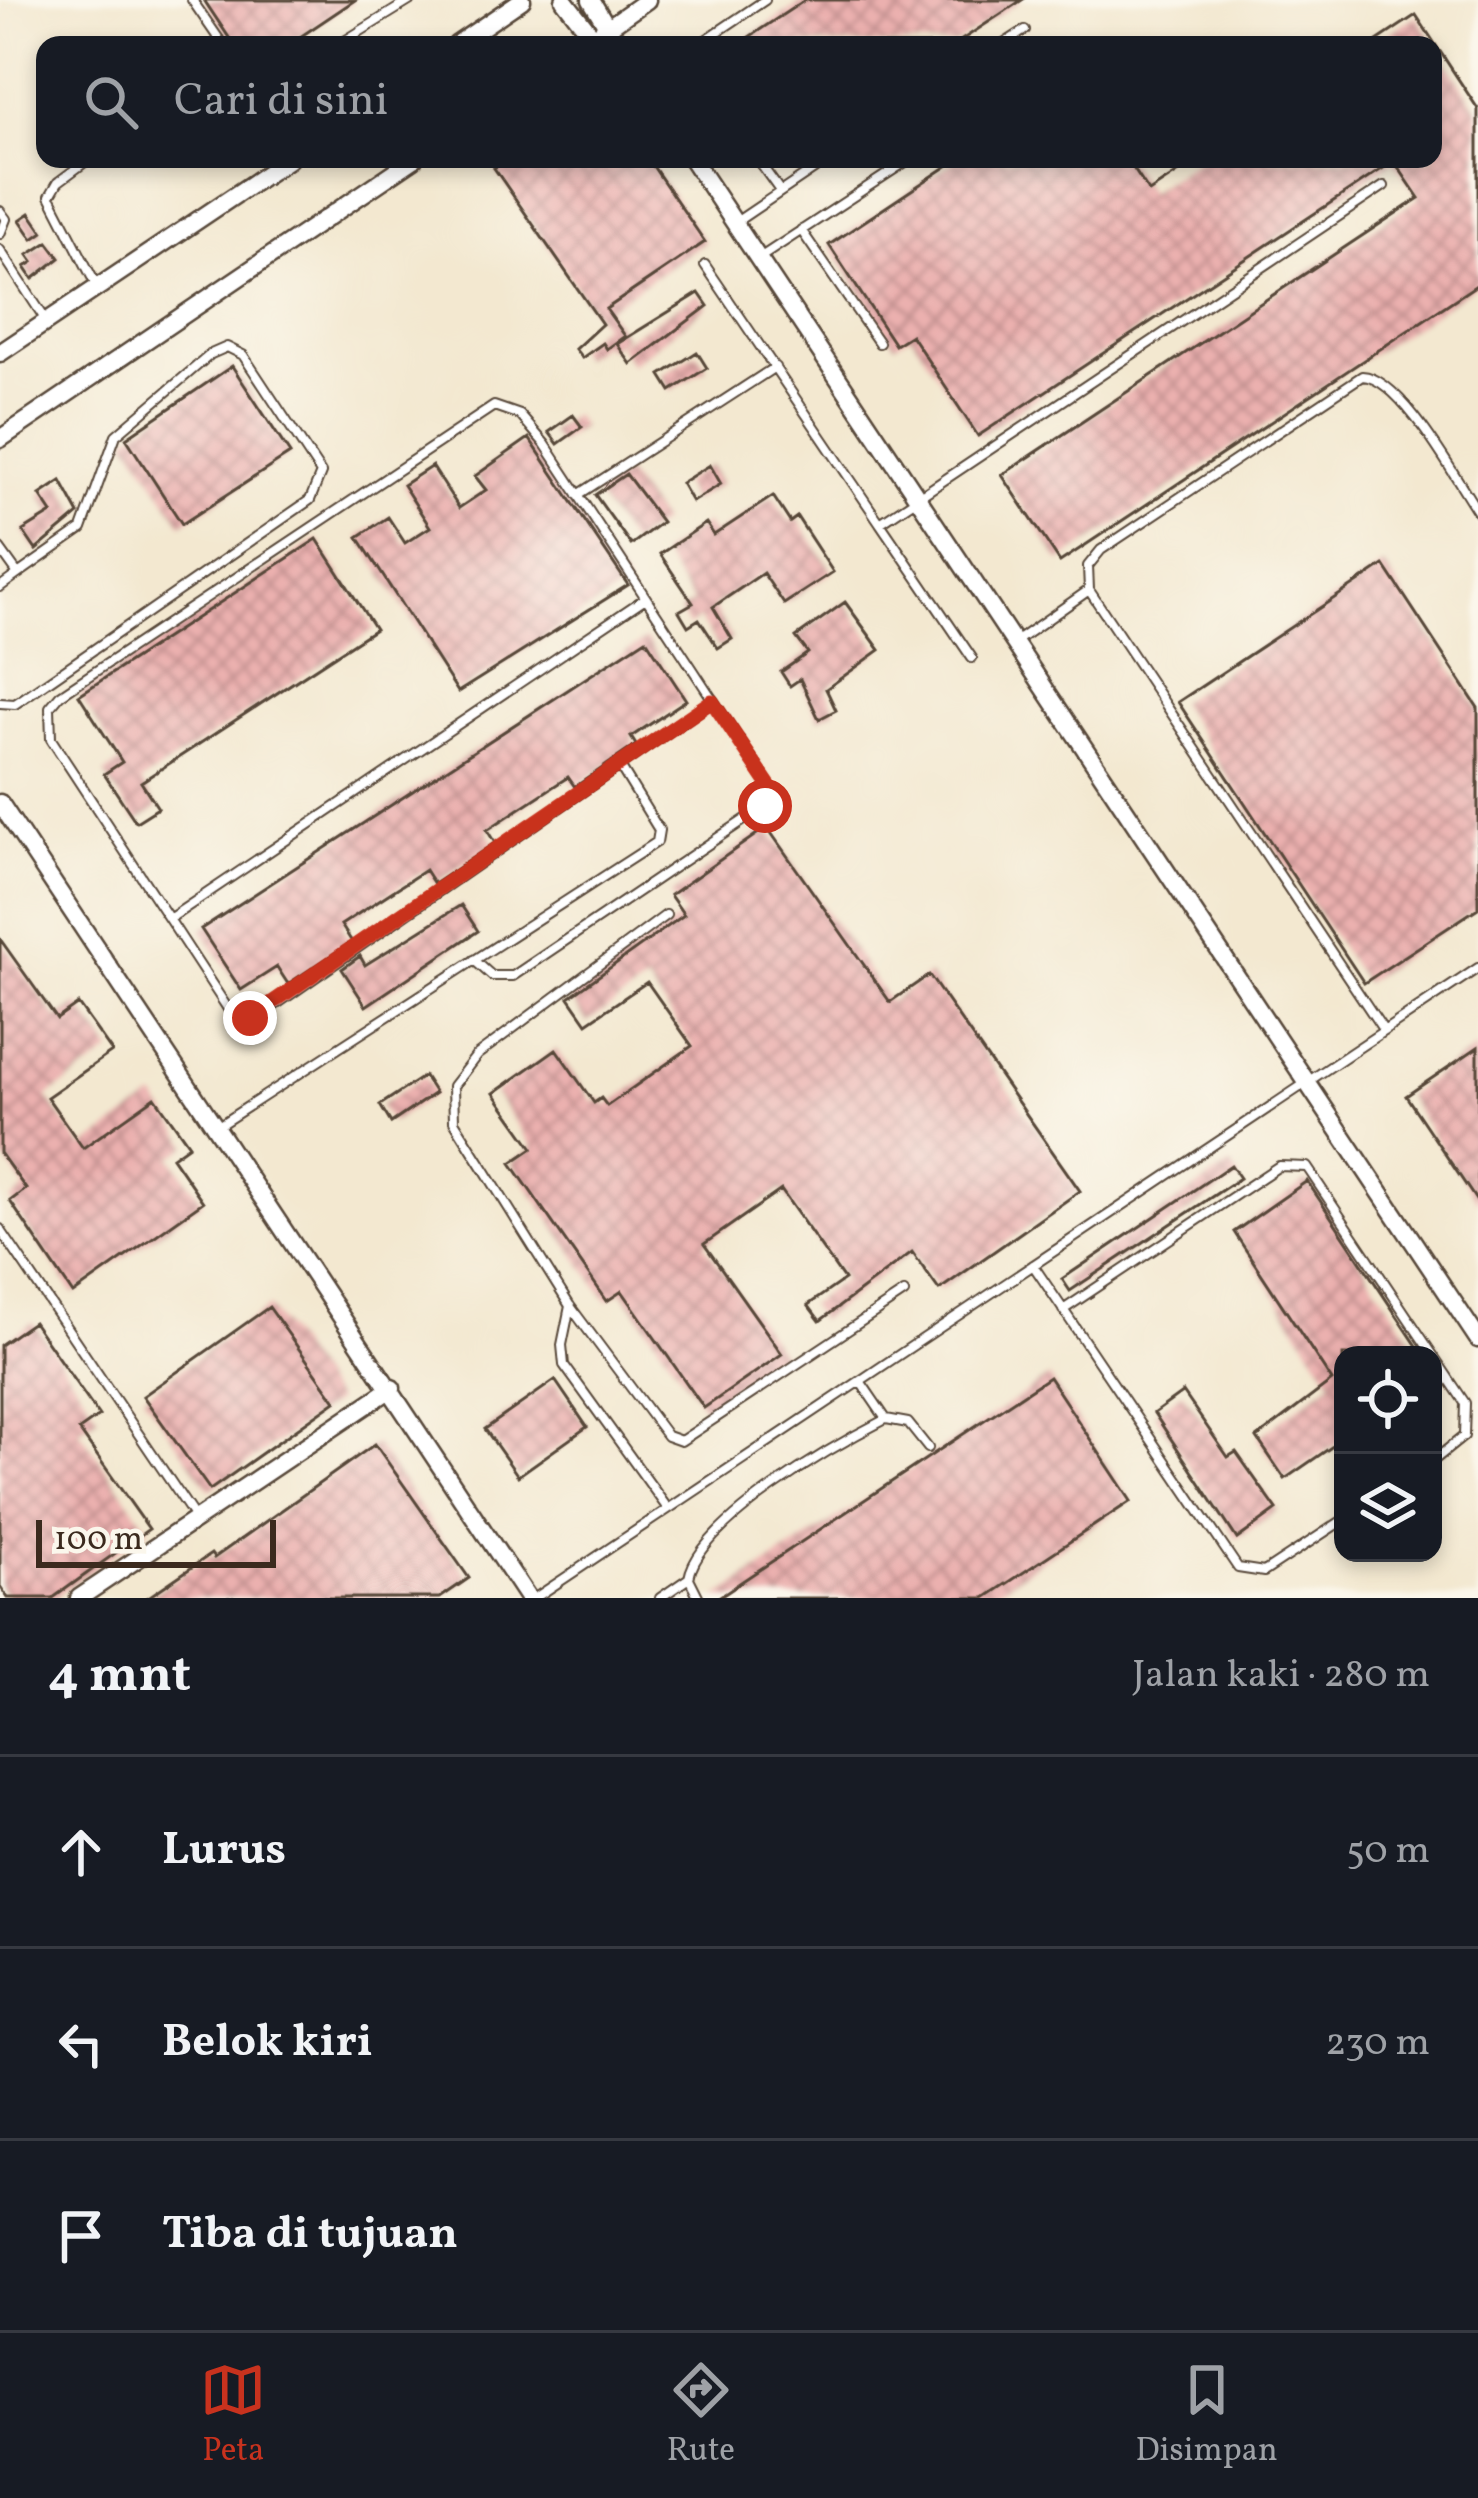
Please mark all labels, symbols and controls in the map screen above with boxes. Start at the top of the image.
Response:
search box [36,36,1442,168]
icon: search [78,69,144,135]
text: Cari di sini [174,71,388,134]
route start [738,779,792,833]
route end [223,991,277,1045]
map controls [1334,1346,1442,1562]
button: locate [1334,1346,1442,1454]
button: layers [1334,1454,1442,1562]
scale bar [36,1514,276,1567]
text: 100 m [54,1518,143,1564]
text: 4 mnt [48,1641,191,1712]
text: Jalan kaki · 280 m [1132,1649,1430,1703]
icon: ahead [48,1819,114,1885]
text: Lurus [162,1820,286,1883]
text: 50 m [1346,1825,1430,1879]
icon: left [48,2011,114,2077]
text: Belok kiri [162,2012,373,2075]
text: 230 m [1325,2017,1430,2071]
icon: arrive [48,2203,114,2269]
text: Tiba di tujuan [162,2204,458,2267]
tab: Peta [200,2357,266,2475]
tab: Rute [667,2357,735,2475]
tab: Disimpan [1135,2357,1278,2475]

